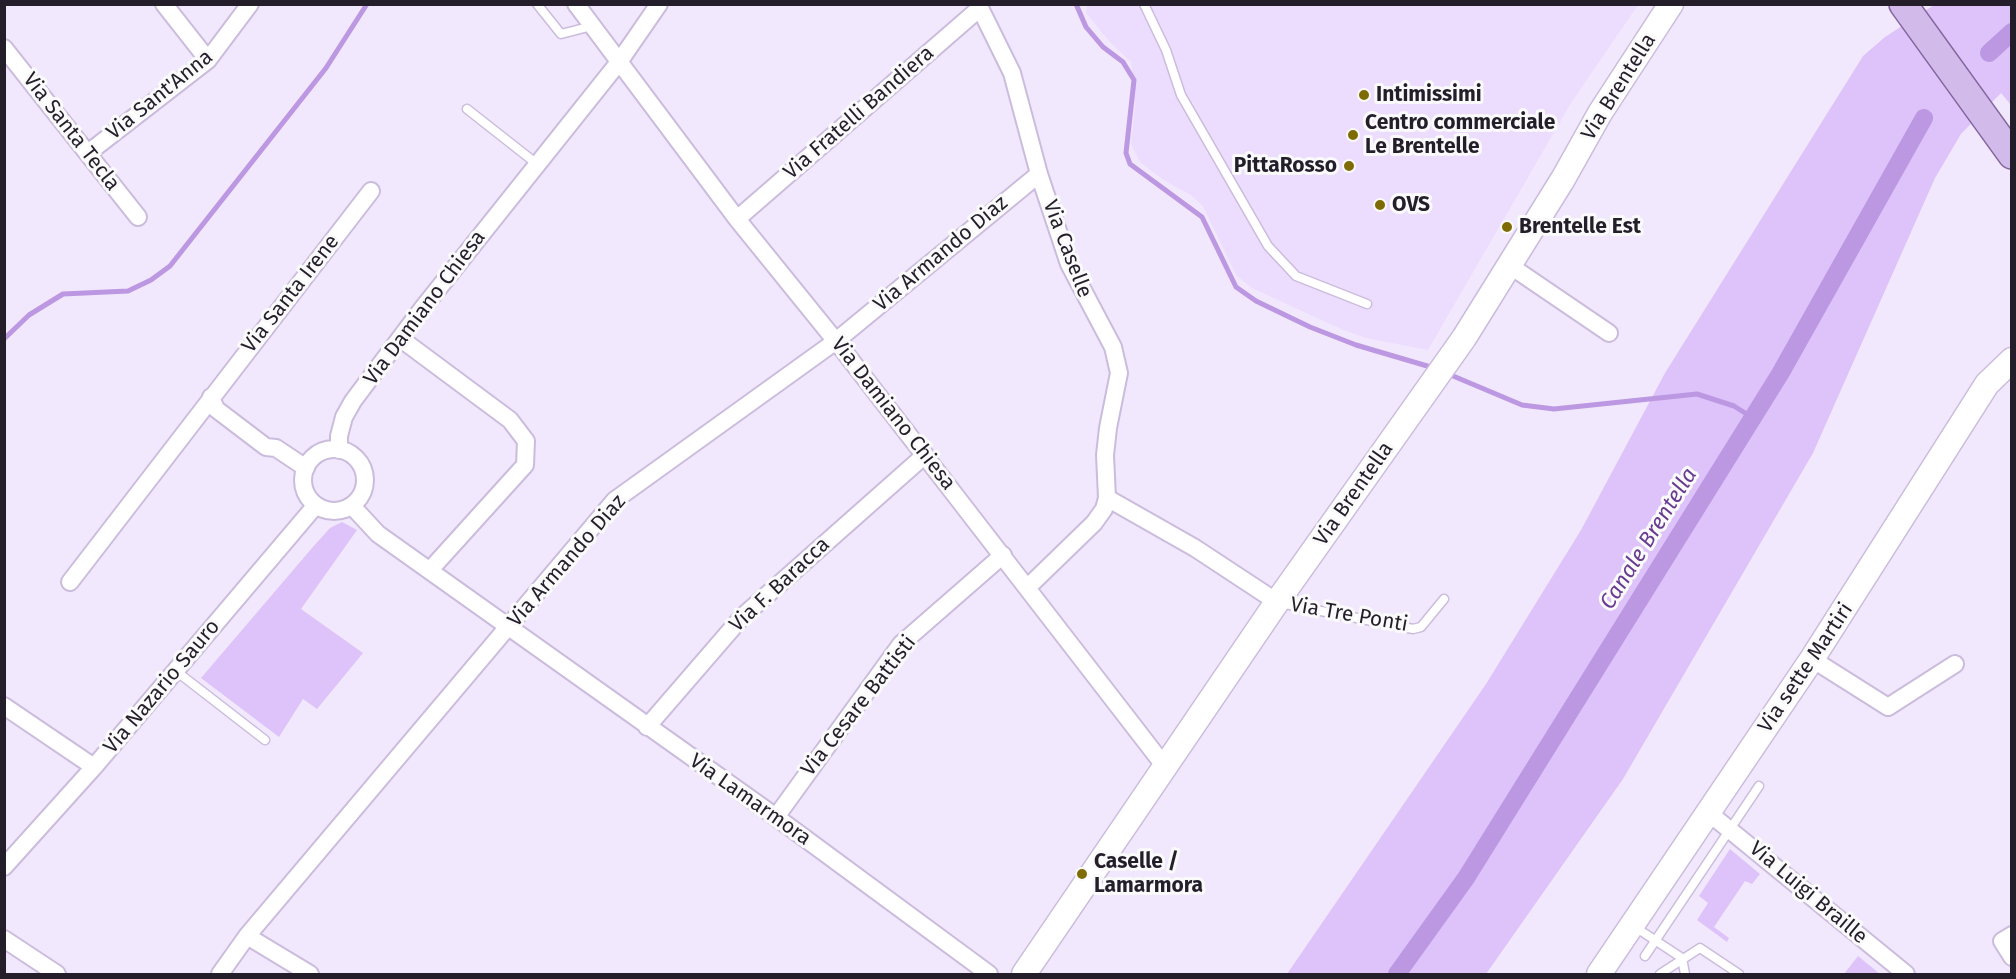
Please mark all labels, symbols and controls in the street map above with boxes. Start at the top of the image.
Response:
street label: Via Brentella [1576,29,1662,145]
street label: Via Fratelli Bandiera [779,41,939,185]
street label: Via Sant'Anna [102,45,218,145]
street label: Via Santa Tecla [17,68,125,196]
place label: Intimissimi [1376,82,1482,108]
marker: Intimissimi [1357,88,1371,102]
place label: Centro commerciale Le Brentelle [1365,110,1555,160]
marker: Centro commerciale Le Brentelle [1346,128,1360,142]
place label: PittaRosso [1234,153,1337,179]
marker: PittaRosso [1342,159,1356,173]
street label: Via Armando Diaz [869,191,1013,317]
place label: OVS [1392,192,1430,218]
street label: Via Caselle [1037,197,1097,301]
marker: OVS [1373,198,1387,212]
place label: Brentelle Est [1519,214,1641,240]
marker: Brentelle Est [1500,220,1514,234]
street label: Via Damiano Chiesa [359,226,491,390]
street label: Via Santa Irene [237,230,345,358]
street label: Via Damiano Chiesa [825,333,961,495]
street label: Via Brentella [1309,437,1399,551]
water label: Canale Brentella [1595,463,1703,615]
street label: Via Armando Diaz [503,490,631,632]
street label: Via F. Baracca [725,532,835,638]
street label: Via Tre Ponti [1288,592,1410,638]
street label: Via sette Martiri [1753,598,1859,738]
street label: Via Nazario Sauro [99,615,225,759]
street label: Via Cesare Battisti [796,631,922,781]
street label: Via Lamarmora [684,749,816,851]
street label: Via Luigi Braille [1744,836,1872,950]
place label: Caselle / Lamarmora [1094,849,1203,899]
marker: Caselle / Lamarmora [1075,867,1089,881]

